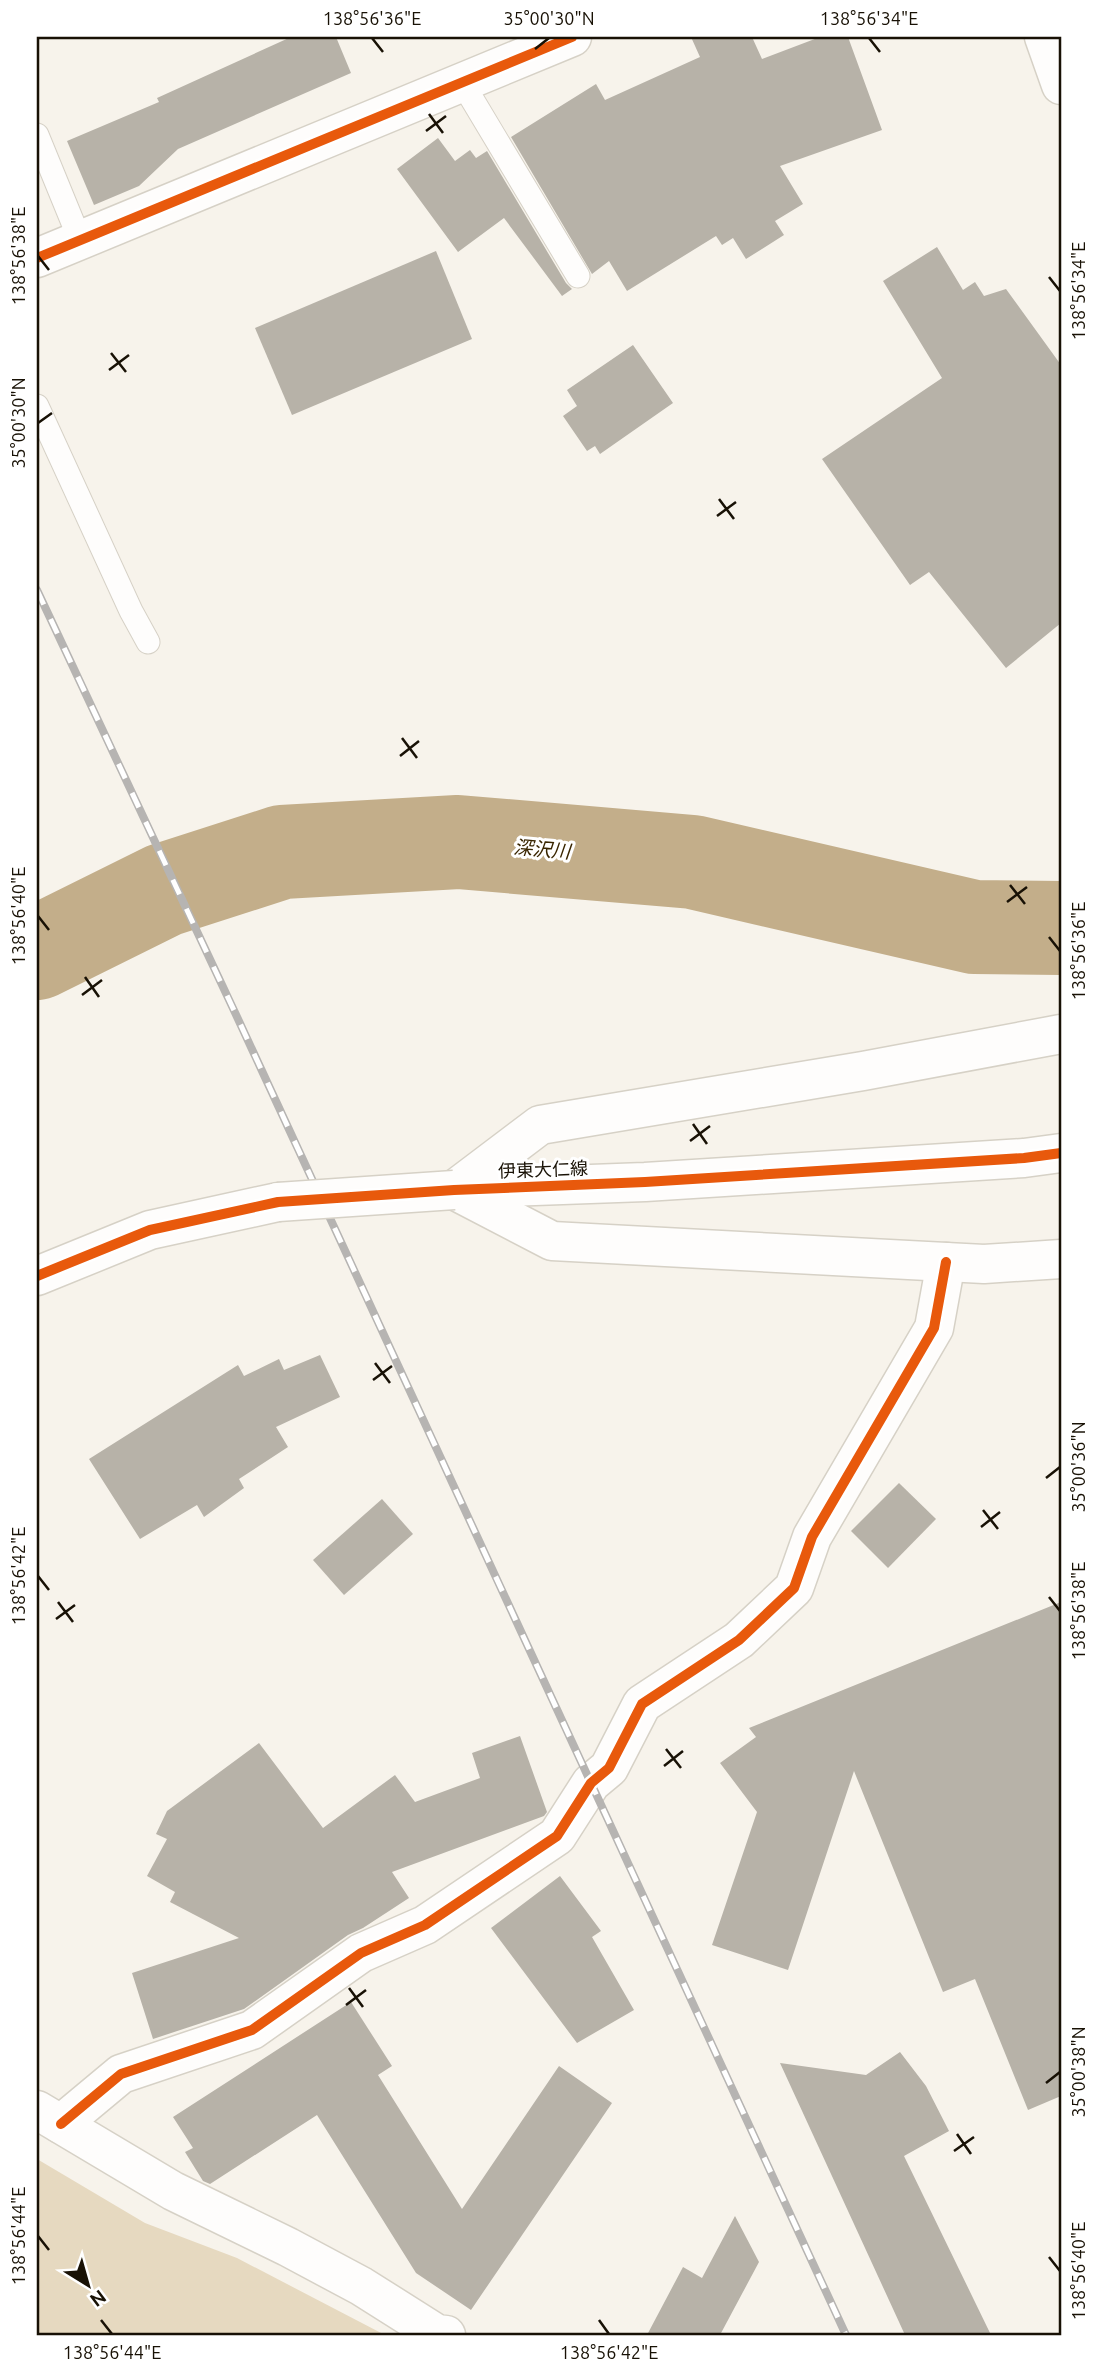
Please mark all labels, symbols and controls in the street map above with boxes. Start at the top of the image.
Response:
text: 138°56'36"E [323,8,421,28]
text: 35°00'30"N [503,8,595,28]
text: 138°56'34"E [820,8,918,28]
text: 138°56'38"E [8,207,28,305]
text: 138°56'34"E [1068,242,1088,340]
text: 35°00'30"N [8,377,28,469]
water label: 深沢川 [513,836,573,863]
text: 138°56'40"E [8,867,28,965]
text: 138°56'36"E [1068,902,1088,1000]
street label: 伊東大仁線 [498,1157,588,1181]
text: 35°00'36"N [1068,1421,1088,1513]
text: 138°56'42"E [8,1527,28,1625]
text: 138°56'38"E [1068,1562,1088,1660]
text: 35°00'38"N [1068,2026,1088,2118]
text: 138°56'44"E [8,2187,28,2285]
text: 138°56'40"E [1068,2222,1088,2320]
north arrow [52,2250,122,2320]
text: N [86,2286,111,2312]
text: 138°56'44"E [63,2342,161,2362]
text: 138°56'42"E [560,2342,658,2362]

